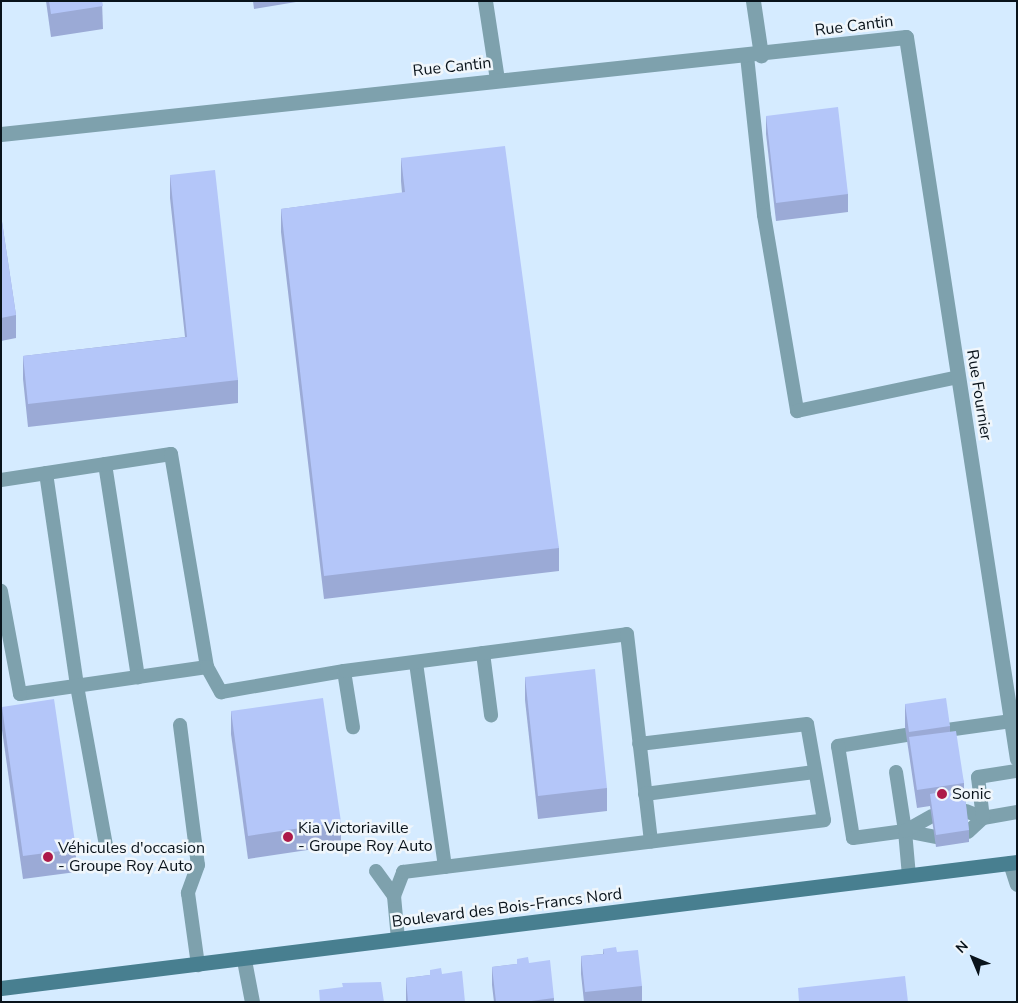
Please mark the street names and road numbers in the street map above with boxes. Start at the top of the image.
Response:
street label: Rue Cantin [814,12,894,40]
street label: Rue Cantin [412,53,492,81]
street label: Rue Fournier [962,348,996,442]
street label: Boulevard des Bois-Francs Nord [391,884,623,932]

